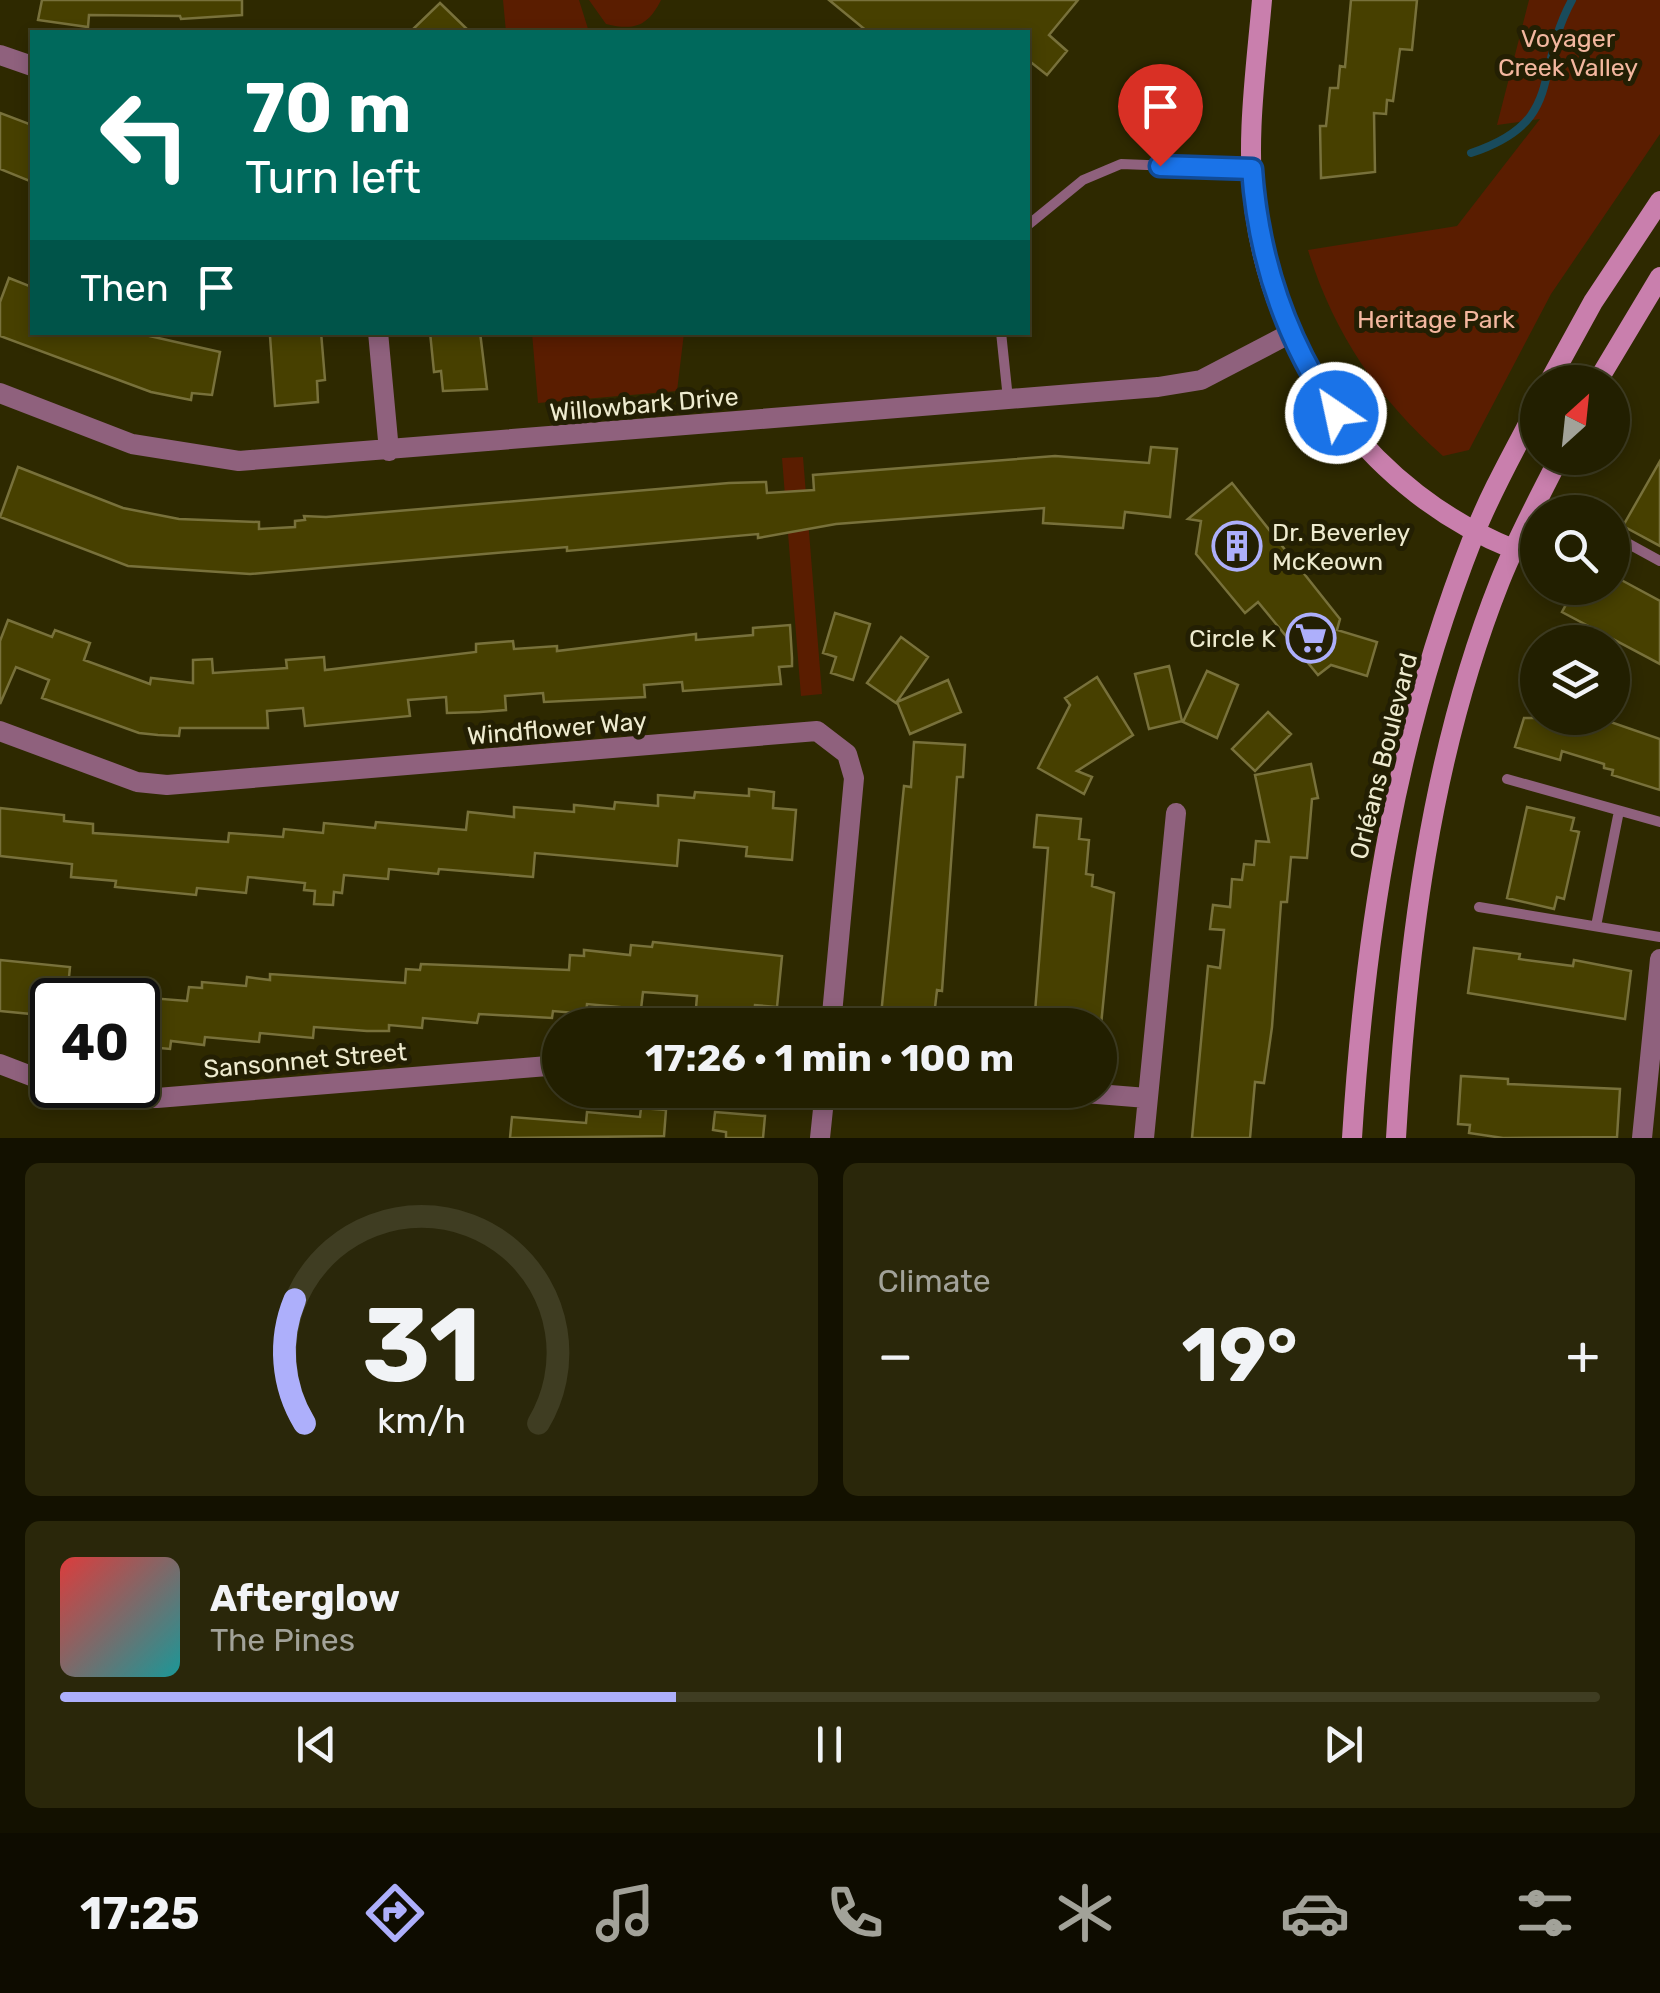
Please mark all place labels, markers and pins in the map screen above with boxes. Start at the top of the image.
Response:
pin [1118,64,1203,167]
place label: Dr. Beverley McKeown [1272,518,1411,576]
building icon: Dr. Beverley McKeown [1211,520,1263,572]
supermarket icon: Circle K [1285,612,1337,664]
place label: Circle K [1189,624,1276,653]

